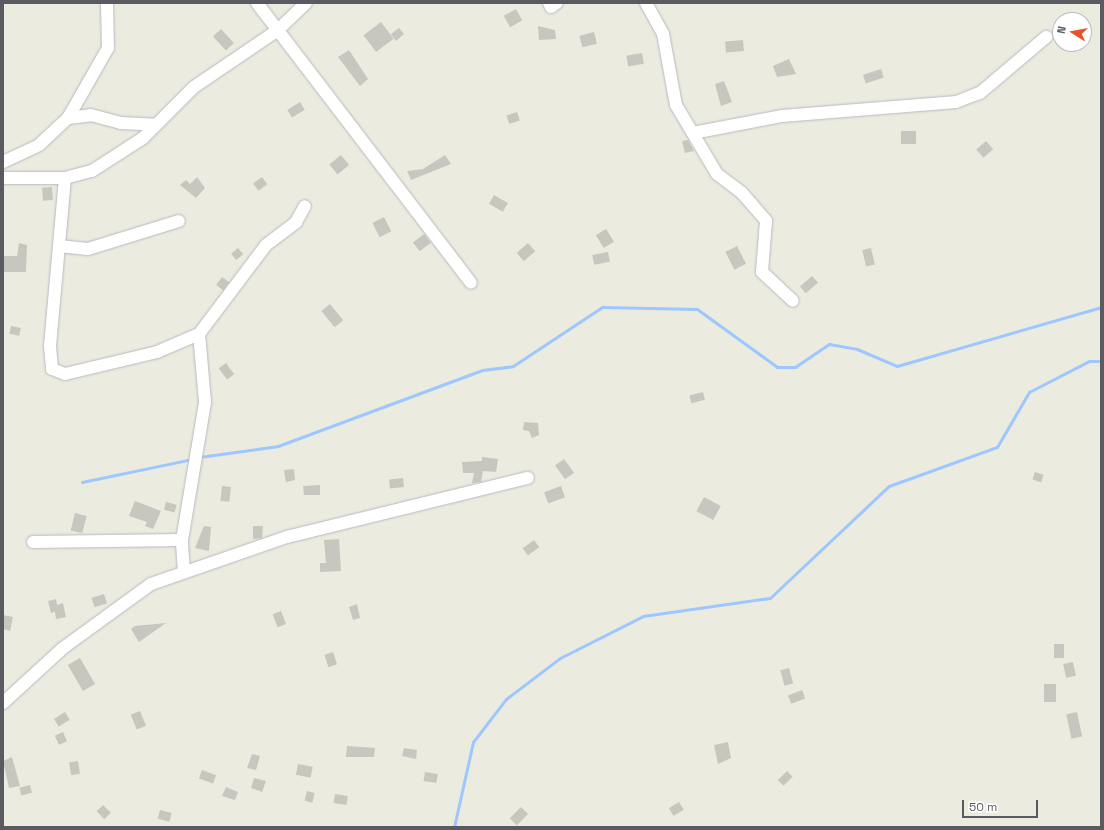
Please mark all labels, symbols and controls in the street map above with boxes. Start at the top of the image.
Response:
north arrow [1052,12,1092,52]
text: N [1054,25,1069,35]
scale bar [964,792,1040,818]
text: 50 m [969,799,997,815]

